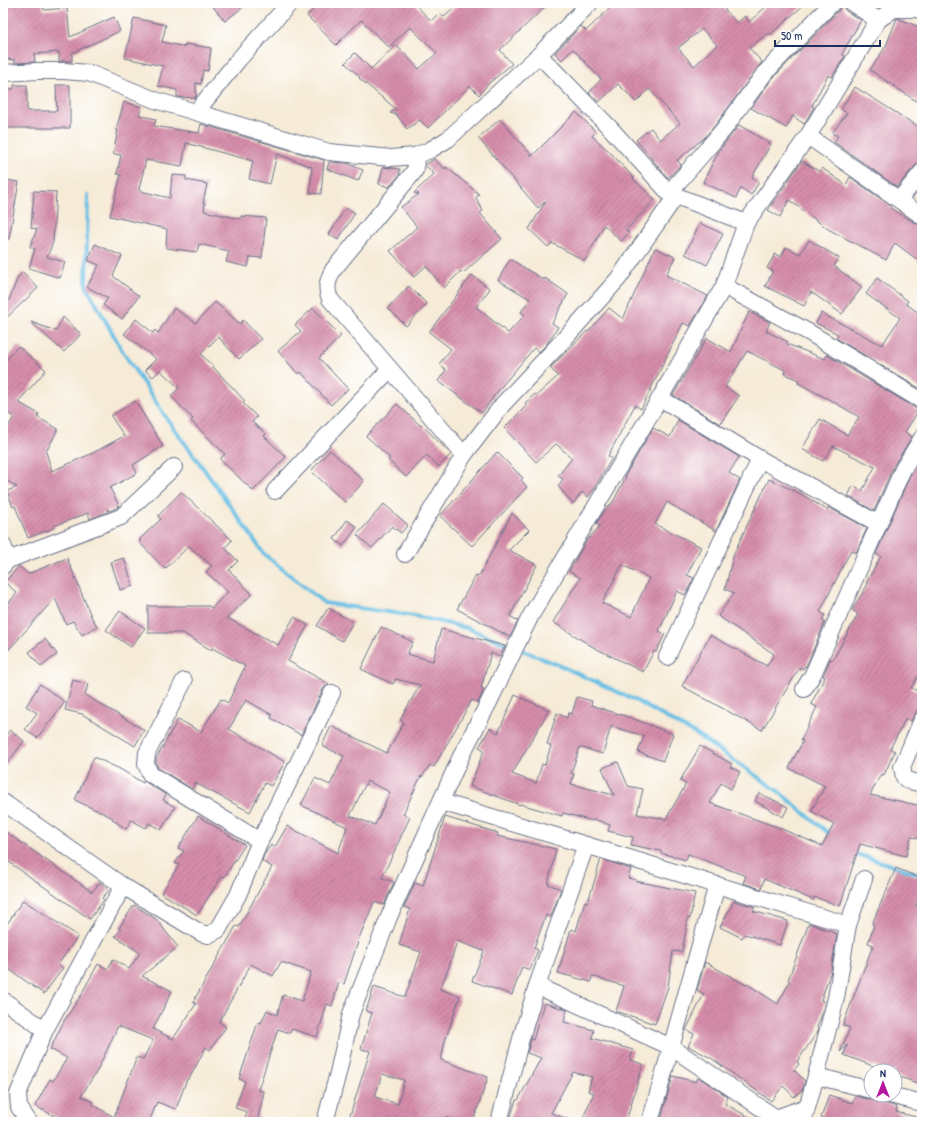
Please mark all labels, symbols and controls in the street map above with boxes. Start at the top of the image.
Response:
scale bar [775,22,880,48]
text: 50 m [781,27,802,44]
north arrow [863,1063,903,1103]
text: N [880,1066,886,1080]

